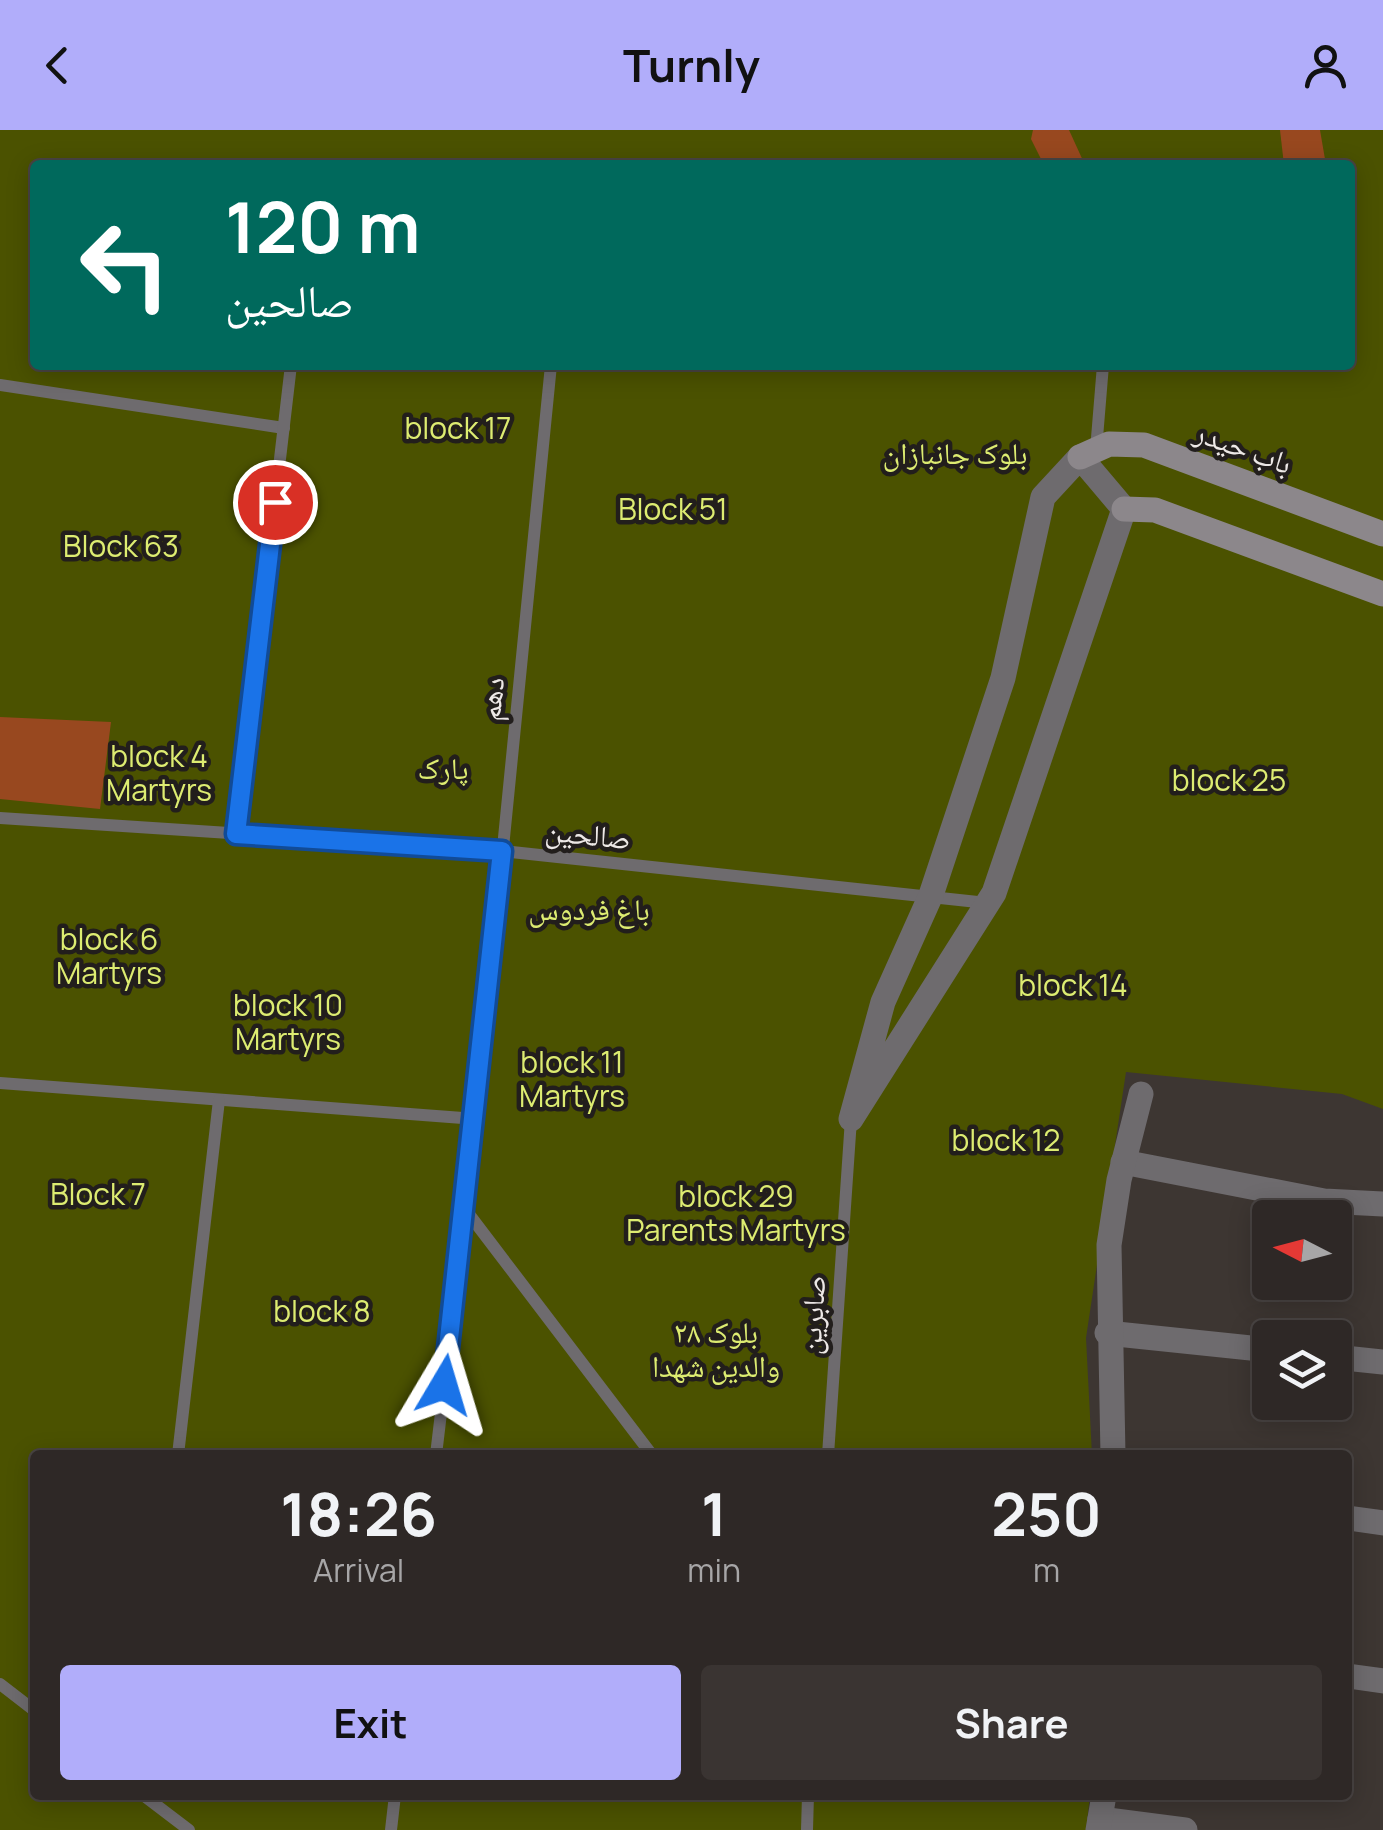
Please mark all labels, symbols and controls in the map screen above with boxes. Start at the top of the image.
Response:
text: Turnly [623,34,760,96]
icon: back [30,38,85,93]
icon: person [1298,38,1353,93]
text: 120 m [225,178,420,274]
icon: left [60,200,190,330]
text: صالحین [225,269,354,331]
park label: block 17 [405,407,511,448]
street label: باب حیدر [1188,410,1298,483]
park label: بلوک جانبازان [883,432,1027,473]
pin [233,460,318,545]
icon: arrive [248,475,303,530]
park label: Block 51 [618,488,728,529]
park label: Block 63 [63,525,179,566]
street label: دهم [468,675,514,723]
park label: block 4 Martyrs [106,735,212,810]
park label: پارک [417,747,469,788]
park label: block 25 [1172,759,1286,800]
street label: صالحین [543,809,633,858]
park label: باغ فردوس [528,888,650,929]
park label: block 6 Martyrs [56,918,162,993]
park label: block 14 [1018,964,1128,1005]
park label: block 10 Martyrs [233,984,343,1059]
park label: block 11 Martyrs [519,1041,625,1116]
park label: block 12 [952,1119,1060,1160]
park label: Block 7 [50,1173,146,1214]
park label: block 29 Parents Martyrs [626,1175,846,1250]
north arrow [1252,1200,1352,1300]
map controls [1252,1200,1352,1420]
street label: صابرین [788,1274,835,1356]
park label: block 8 [273,1290,371,1331]
park label: بلوک ۲۸ والدین شهدا [652,1311,780,1386]
button: layers [1252,1320,1352,1420]
position arrow [392,1333,496,1437]
text: 18:26 [280,1472,437,1554]
text: 1 [701,1472,727,1554]
text: 250 [991,1472,1102,1554]
text: Arrival [313,1548,404,1592]
text: min [687,1548,741,1592]
text: m [1033,1548,1060,1592]
button: Exit [60,1665,681,1780]
button: Share [701,1665,1322,1780]

